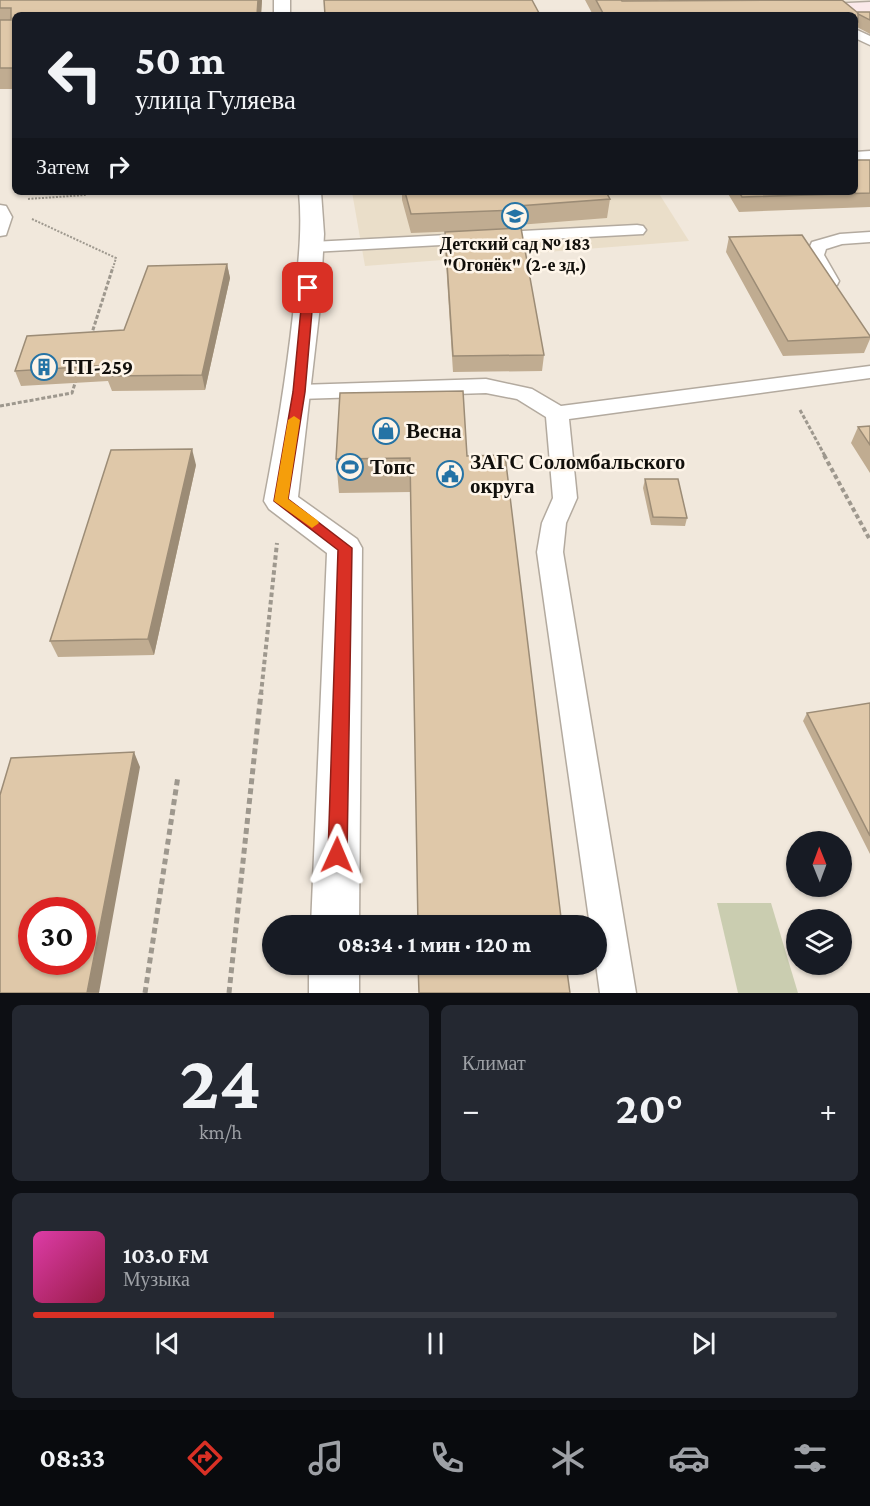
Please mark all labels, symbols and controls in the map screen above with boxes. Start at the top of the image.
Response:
icon: left [36,36,114,114]
text: 50 m [135,36,225,83]
text: улица Гуляева [135,85,296,115]
icon: right [102,150,135,183]
text: Затем [36,154,90,179]
school or university icon: Детский сад № 183 "Огонёк" (2-е зд.) [500,201,530,231]
place label: Детский сад № 183 "Огонёк" (2-е зд.) [440,234,590,276]
pin [282,262,333,313]
icon: arrive [291,271,324,304]
building icon: ТП-259 [29,352,59,382]
place label: ТП-259 [63,355,133,379]
shop icon: Весна [371,416,401,446]
place label: Весна [406,419,462,443]
place label: ЗАГС Соломбальского округа [470,450,685,498]
sports icon: Топс [335,452,365,482]
place label: Топс [370,455,415,479]
public building icon: ЗАГС Соломбальского округа [435,459,465,489]
position arrow [305,823,369,887]
north arrow [786,831,852,897]
map controls [786,831,852,975]
speed limit sign: 30 [18,897,96,975]
button: layers [786,909,852,975]
text: 08:34 · 1 мин · 120 m [338,932,531,957]
text: 24 [180,1038,261,1125]
text: Климат [462,1052,526,1074]
text: 20° [616,1083,683,1133]
text: − [462,1091,479,1128]
text: + [820,1091,837,1128]
text: km/h [199,1121,242,1143]
text: 103.0 FM [123,1243,209,1268]
text: Музыка [123,1268,190,1290]
icon: previous [151,1327,184,1360]
icon: pause [419,1327,452,1360]
icon: next [687,1327,720,1360]
icon: directions [184,1437,226,1479]
icon: music [305,1437,347,1479]
icon: phone [426,1437,468,1479]
icon: climate [547,1437,589,1479]
icon: car [668,1437,710,1479]
icon: filters [789,1437,831,1479]
text: 08:33 [39,1443,105,1473]

